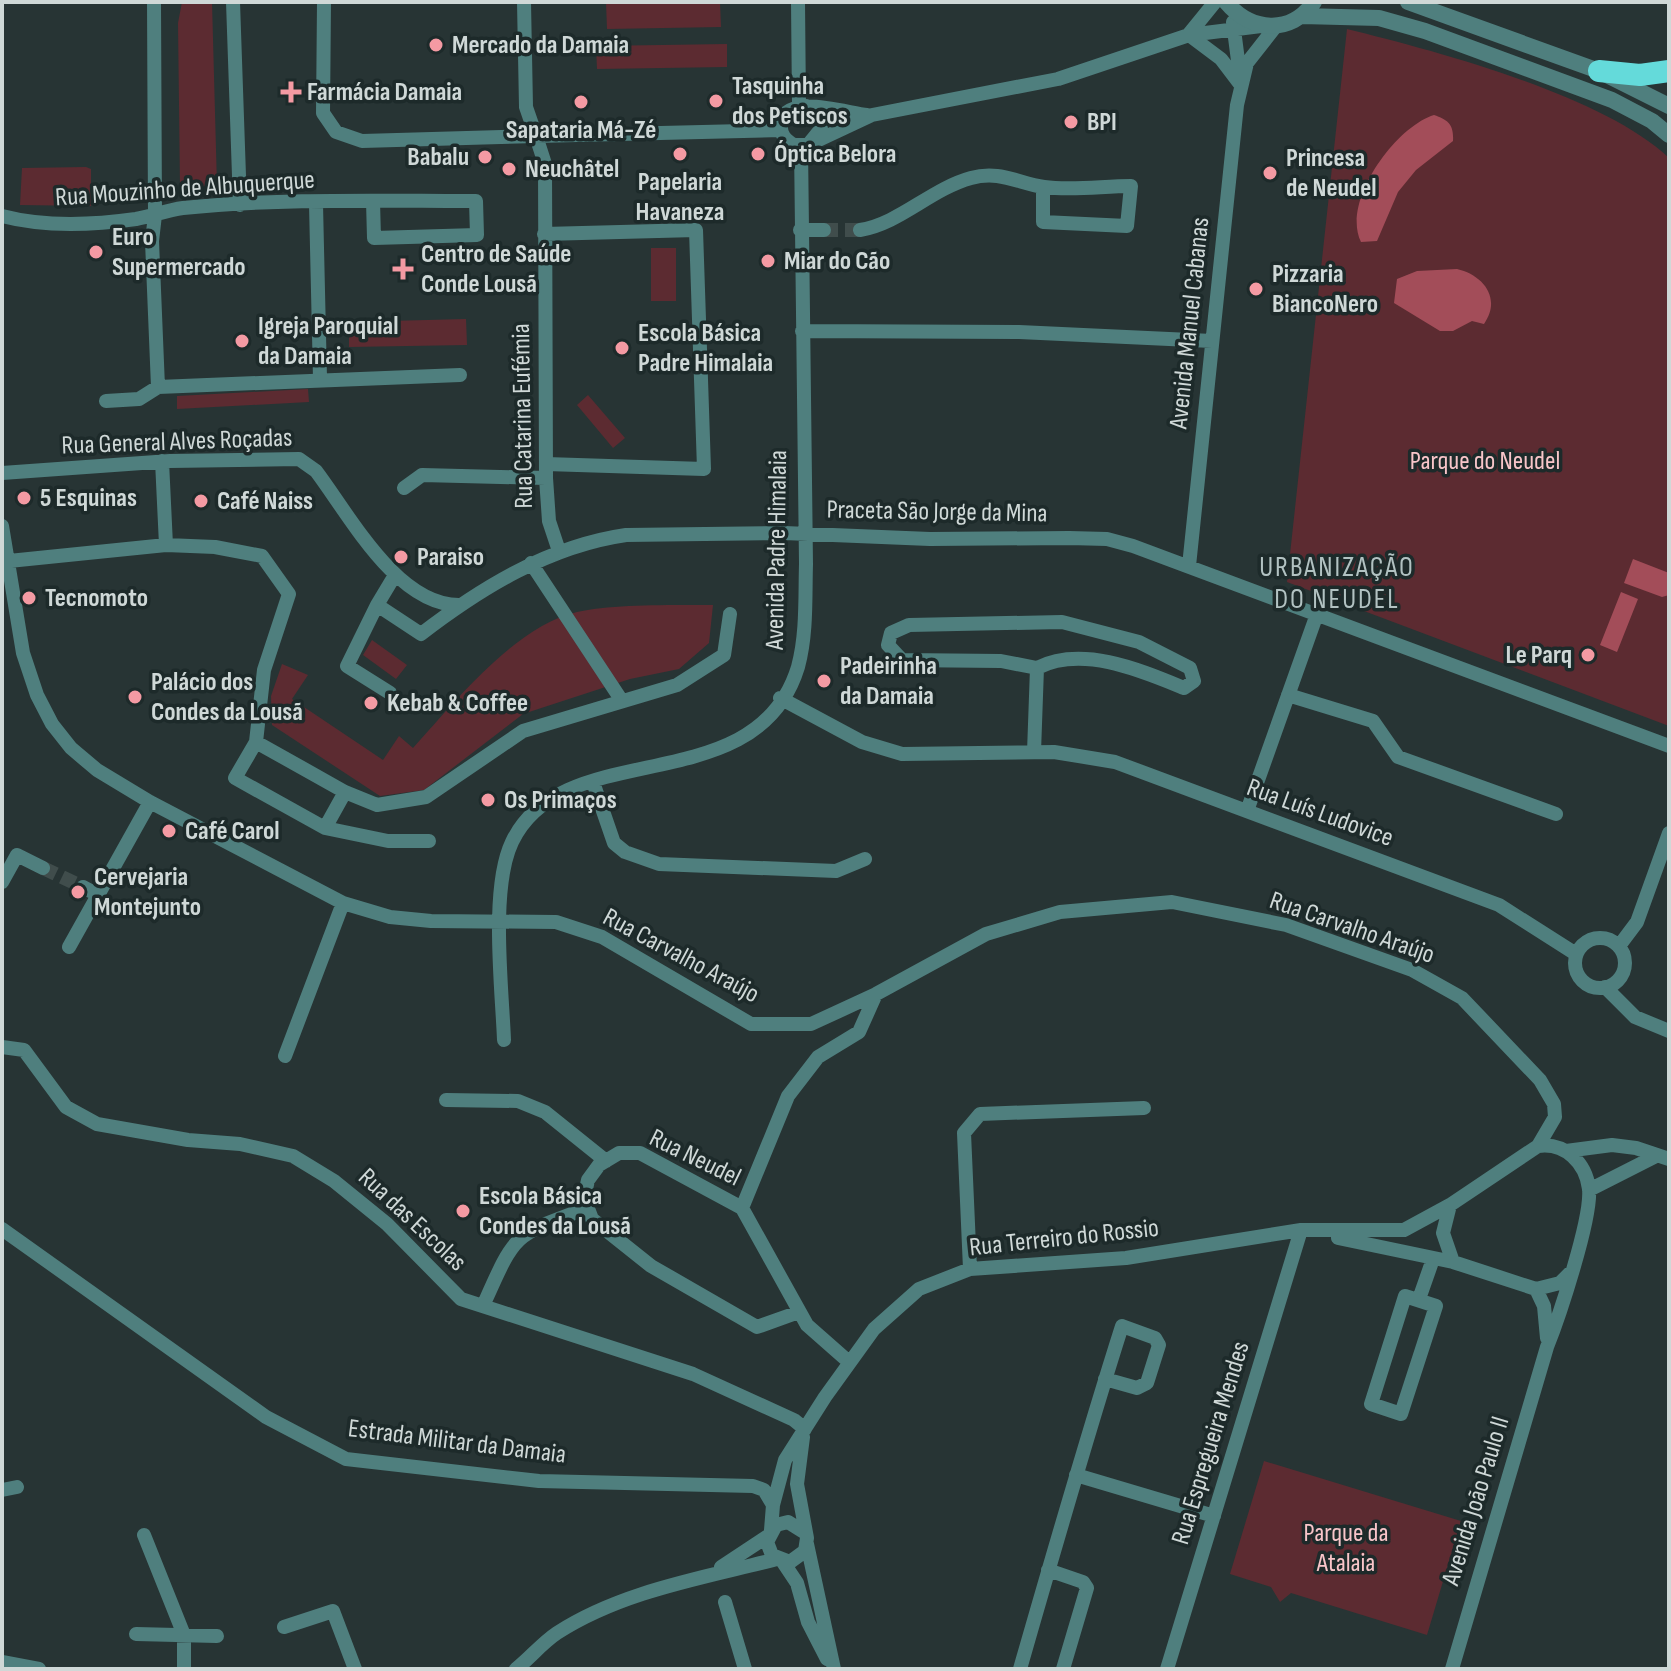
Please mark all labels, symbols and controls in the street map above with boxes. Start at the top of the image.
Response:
place label: Mercado da Damaia [452,30,629,61]
marker: Mercado da Damaia [427,36,445,54]
place label: Tasquinha dos Petiscos [732,71,848,132]
place label: Farmácia Damaia [307,77,462,108]
marker: Farmácia Damaia [282,83,300,101]
marker: Tasquinha dos Petiscos [707,92,725,110]
marker: Sapataria Má-Zé [572,93,590,111]
place label: BPI [1087,107,1117,138]
marker: BPI [1062,113,1080,131]
place label: Sapataria Má-Zé [506,115,656,146]
place label: Óptica Belora [774,139,896,170]
place label: Babalu [407,142,469,173]
place label: Princesa de Neudel [1286,143,1377,204]
marker: Papelaria Havaneza [671,145,689,163]
marker: Óptica Belora [749,145,767,163]
marker: Babalu [476,148,494,166]
place label: Neuchâtel [525,154,619,185]
marker: Neuchâtel [500,160,518,178]
street label: Rua Mouzinho de Albuquerque [54,164,316,214]
marker: Princesa de Neudel [1261,164,1279,182]
place label: Papelaria Havaneza [636,167,724,228]
street label: Avenida Manuel Cabanas [1163,216,1217,431]
place label: Euro Supermercado [112,222,246,283]
place label: Centro de Saúde Conde Lousã [421,239,571,300]
marker: Euro Supermercado [87,243,105,261]
place label: Miar do Cão [784,246,890,277]
marker: Miar do Cão [759,252,777,270]
marker: Centro de Saúde Conde Lousã [392,258,414,280]
place label: Pizzaria BiancoNero [1272,259,1378,320]
marker: Pizzaria BiancoNero [1247,280,1265,298]
place label: Igreja Paroquial da Damaia [258,311,399,372]
place label: Escola Básica Padre Himalaia [638,318,773,379]
street label: Rua Catarina Eufémia [506,323,540,509]
marker: Igreja Paroquial da Damaia [233,332,251,350]
marker: Escola Básica Padre Himalaia [613,339,631,357]
street label: Rua General Alves Roçadas [61,422,293,462]
park label: Parque do Neudel [1410,446,1560,477]
street label: Avenida Padre Himalaia [760,450,794,651]
place label: 5 Esquinas [40,483,137,514]
place label: Café Naiss [217,486,313,517]
marker: 5 Esquinas [15,489,33,507]
marker: Café Naiss [192,492,210,510]
street label: Praceta São Jorge da Mina [826,495,1048,529]
place label: Paraiso [417,542,484,573]
marker: Paraiso [392,548,410,566]
district label: URBANIZAÇÃO DO NEUDEL [1259,551,1415,616]
place label: Tecnomoto [45,583,148,614]
marker: Tecnomoto [20,589,38,607]
place label: Le Parq [1506,640,1572,671]
marker: Le Parq [1579,646,1597,664]
place label: Padeirinha da Damaia [840,651,937,712]
place label: Palácio dos Condes da Lousã [151,667,303,728]
marker: Padeirinha da Damaia [815,672,833,690]
marker: Palácio dos Condes da Lousã [126,688,144,706]
place label: Kebab & Coffee [387,688,528,719]
marker: Kebab & Coffee [362,694,380,712]
street label: Rua Luís Ludovice [1243,772,1397,854]
place label: Os Primaços [504,785,617,816]
marker: Os Primaços [479,791,497,809]
place label: Café Carol [185,816,280,847]
marker: Café Carol [160,822,178,840]
place label: Cervejaria Montejunto [94,862,201,923]
marker: Cervejaria Montejunto [69,883,87,901]
street label: Rua Carvalho Araújo [1265,885,1439,971]
street label: Rua Carvalho Araújo [598,902,764,1010]
street label: Rua Neudel [644,1123,746,1193]
street label: Rua das Escolas [351,1162,473,1278]
place label: Escola Básica Condes da Lousã [479,1181,631,1242]
marker: Escola Básica Condes da Lousã [454,1202,472,1220]
street label: Rua Terreiro do Rossio [968,1213,1160,1263]
street label: Rua Espregueira Mendes [1165,1338,1257,1548]
street label: Estrada Militar da Damaia [346,1413,568,1471]
street label: Avenida João Paulo II [1435,1413,1516,1590]
park label: Parque da Atalaia [1304,1518,1388,1579]

